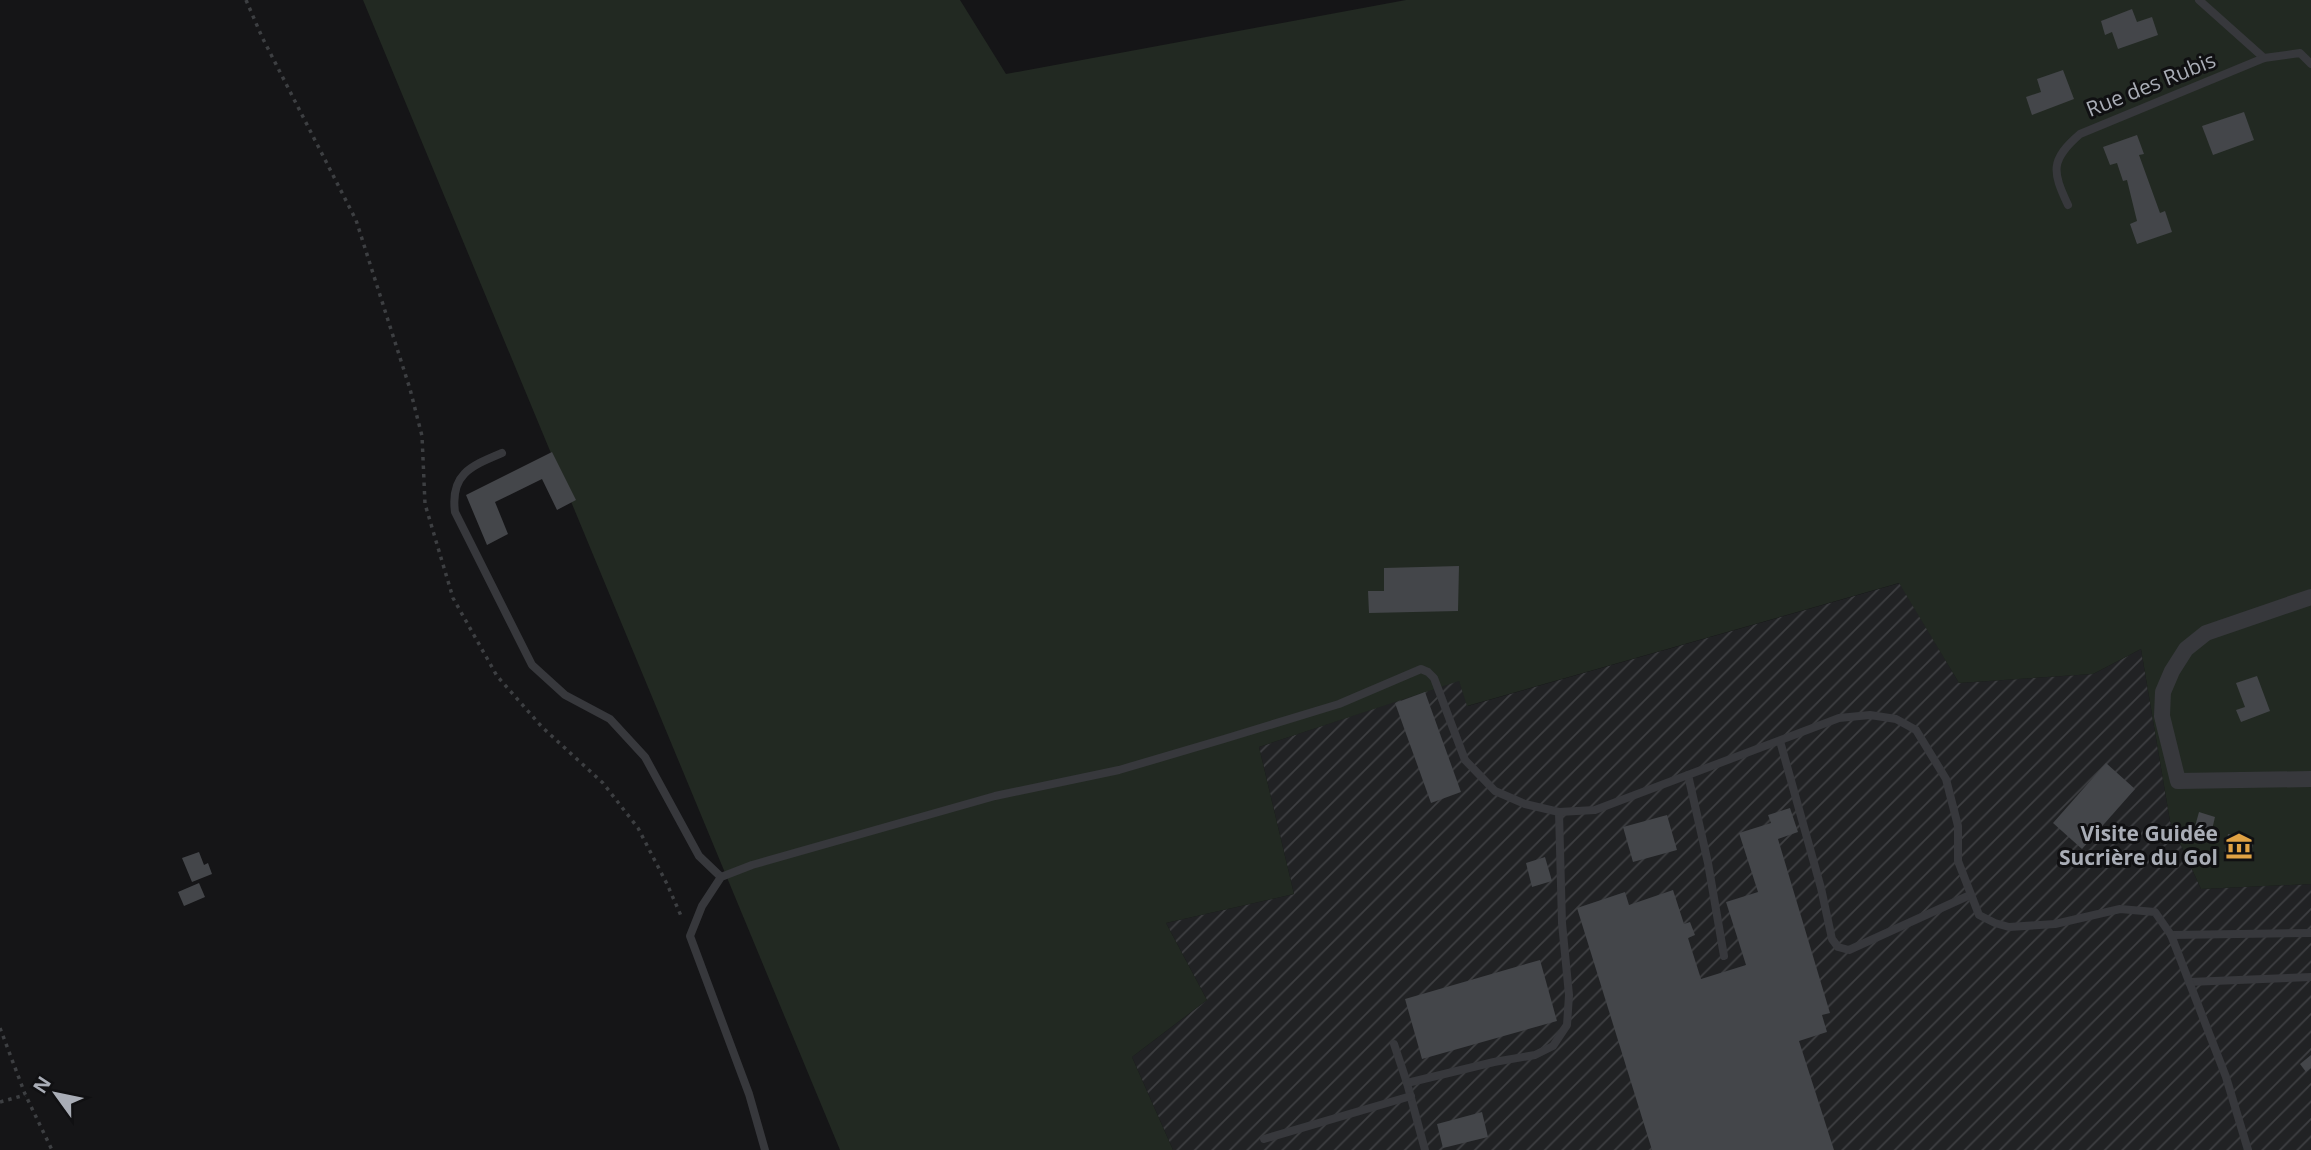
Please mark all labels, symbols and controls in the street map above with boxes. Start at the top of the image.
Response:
street label: Rue des Rubis [2082,45,2219,123]
place label: Visite Guidée Sucrière du Gol [2059,819,2218,871]
museum icon: Visite Guidée Sucrière du Gol [2224,831,2254,861]
north arrow [21,1059,91,1129]
text: N [27,1071,57,1098]

